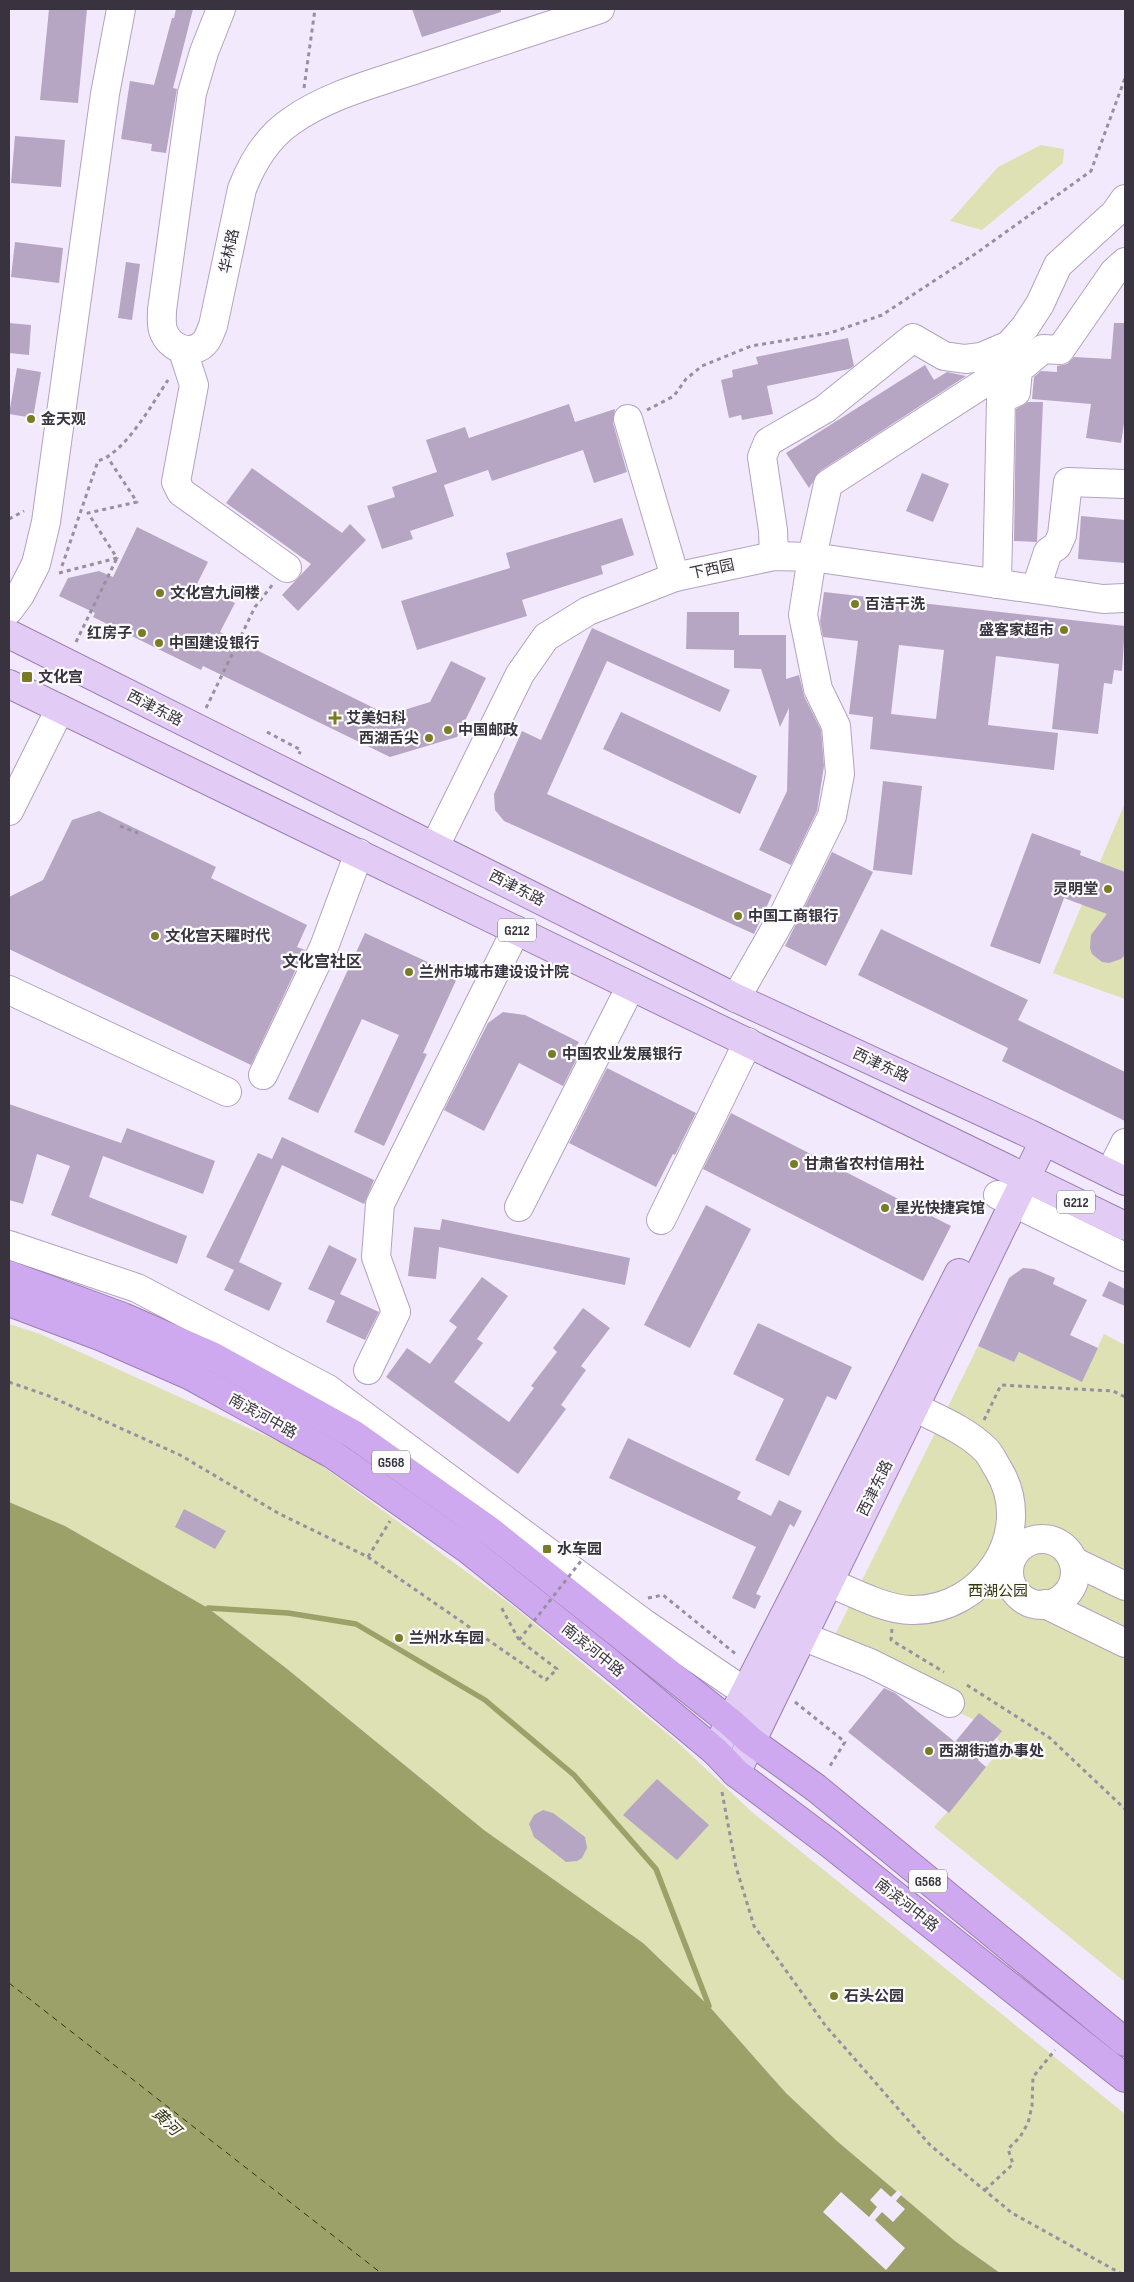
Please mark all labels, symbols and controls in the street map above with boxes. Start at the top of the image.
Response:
street label: 华林路 [216,227,243,275]
place label: 金天观 [41,410,86,429]
marker: 金天观 [25,413,37,425]
street label: 下西园 [688,556,736,583]
place label: 文化宫九间楼 [170,584,260,603]
marker: 文化宫九间楼 [154,587,166,599]
place label: 百洁干洗 [865,595,925,614]
marker: 百洁干洗 [849,598,861,610]
place label: 盛客家超市 [979,621,1054,640]
place label: 红房子 [87,624,132,643]
marker: 盛客家超市 [1058,624,1070,636]
marker: 红房子 [136,627,148,639]
place label: 中国建设银行 [169,634,259,653]
marker: 中国建设银行 [153,637,165,649]
place label: 文化宫 [38,668,83,687]
marker: 文化宫 [20,670,34,684]
street label: 西津东路 [124,686,186,731]
place label: 艾美妇科 [346,709,406,728]
marker: 艾美妇科 [328,711,342,725]
place label: 中国邮政 [458,721,518,740]
marker: 中国邮政 [442,724,454,736]
place label: 西湖舌尖 [359,729,419,748]
marker: 西湖舌尖 [423,732,435,744]
street label: 西津东路 [486,866,548,911]
place label: 灵明堂 [1053,880,1098,899]
marker: 灵明堂 [1102,883,1114,895]
place label: 中国工商银行 [748,907,838,926]
marker: 中国工商银行 [732,910,744,922]
road number: G212 [498,918,536,942]
place label: 文化宫天矅时代 [165,927,270,946]
marker: 文化宫天矅时代 [149,930,161,942]
district label: 文化宫社区 [282,952,362,972]
place label: 兰州市城市建设设计院 [419,963,569,982]
marker: 兰州市城市建设设计院 [403,966,415,978]
street label: 西津东路 [850,1044,912,1087]
place label: 中国农业发展银行 [562,1045,682,1064]
marker: 中国农业发展银行 [546,1048,558,1060]
place label: 甘肃省农村信用社 [804,1155,924,1174]
marker: 甘肃省农村信用社 [788,1158,800,1170]
road number: G212 [1057,1190,1095,1214]
place label: 星光快捷宾馆 [895,1199,985,1218]
marker: 星光快捷宾馆 [879,1202,891,1214]
street label: 南滨河中路 [225,1390,300,1443]
road number: G568 [372,1450,410,1474]
street label: 西津东路 [854,1457,897,1519]
place label: 水车园 [557,1540,602,1559]
marker: 水车园 [541,1543,553,1555]
park label: 西湖公园 [968,1582,1028,1601]
street label: 南滨河中路 [558,1619,628,1681]
place label: 兰州水车园 [409,1629,484,1648]
marker: 兰州水车园 [393,1632,405,1644]
place label: 西湖街道办事处 [939,1742,1044,1761]
marker: 西湖街道办事处 [923,1745,935,1757]
road number: G568 [909,1870,947,1892]
street label: 南滨河中路 [871,1875,942,1936]
place label: 石头公园 [844,1987,904,2006]
marker: 石头公园 [828,1990,840,2002]
water label: 黄河 [148,2104,186,2142]

